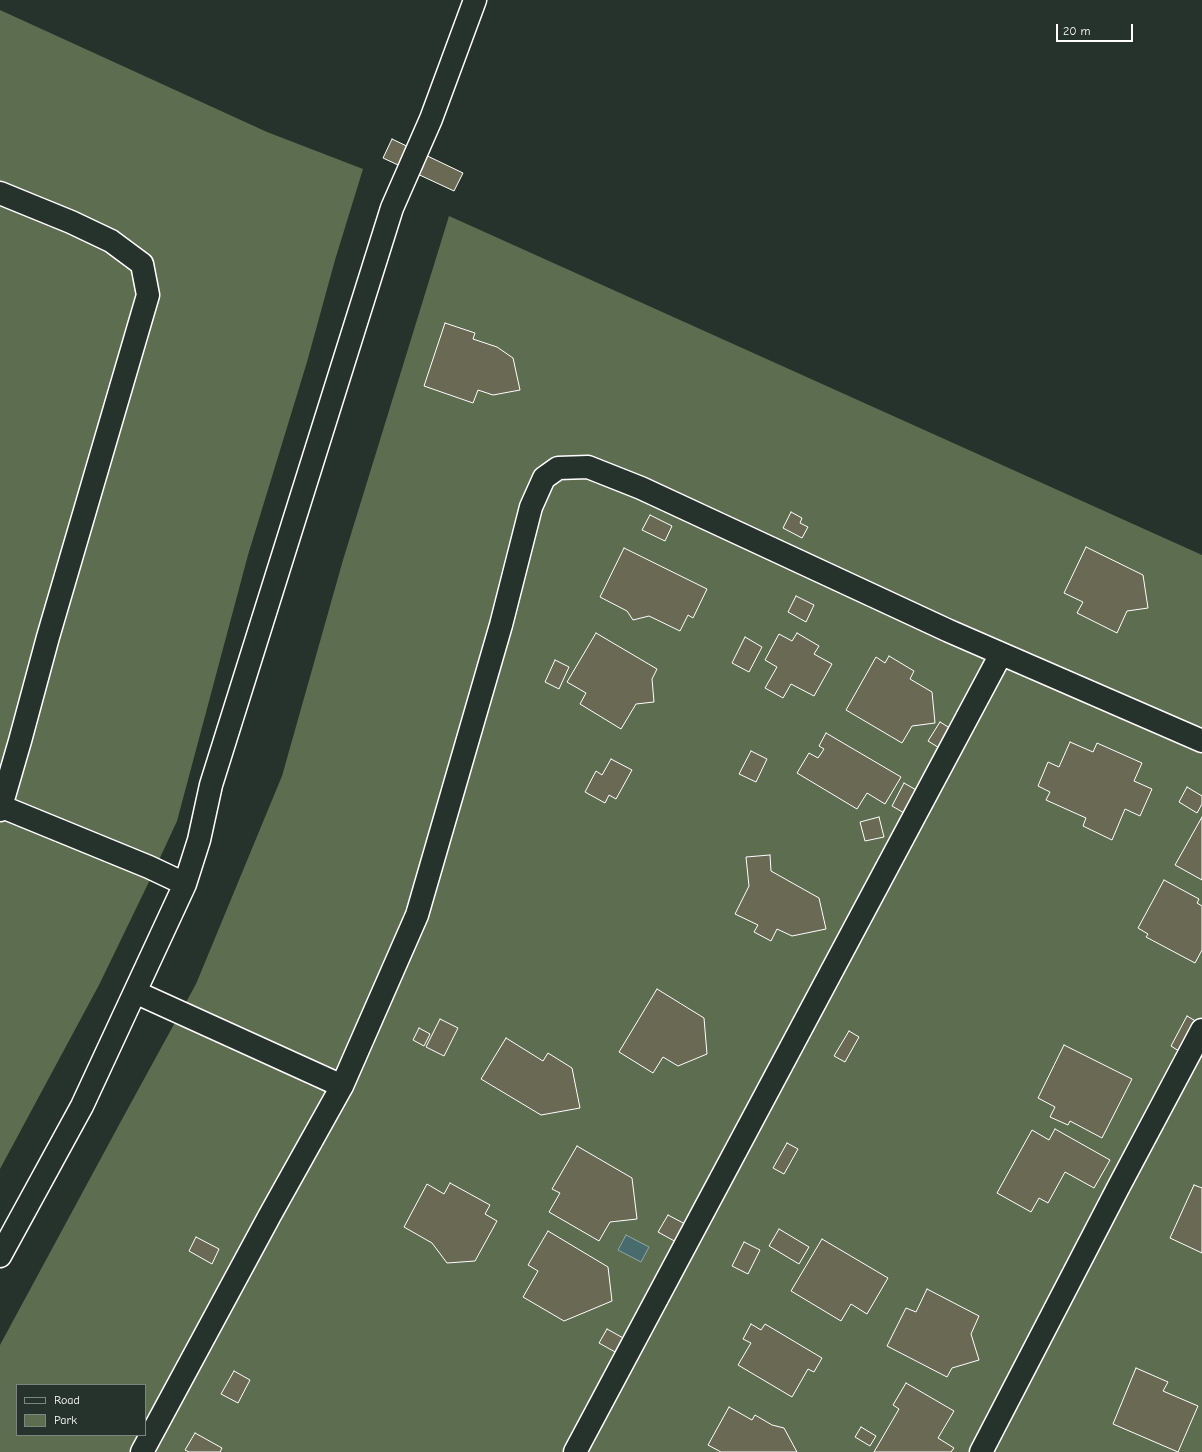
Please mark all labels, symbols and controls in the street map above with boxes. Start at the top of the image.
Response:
scale bar [1058,16,1135,42]
text: 20 m [1063,24,1091,38]
legend [16,1384,146,1436]
text: Road [54,1393,80,1407]
text: Park [54,1413,77,1427]

